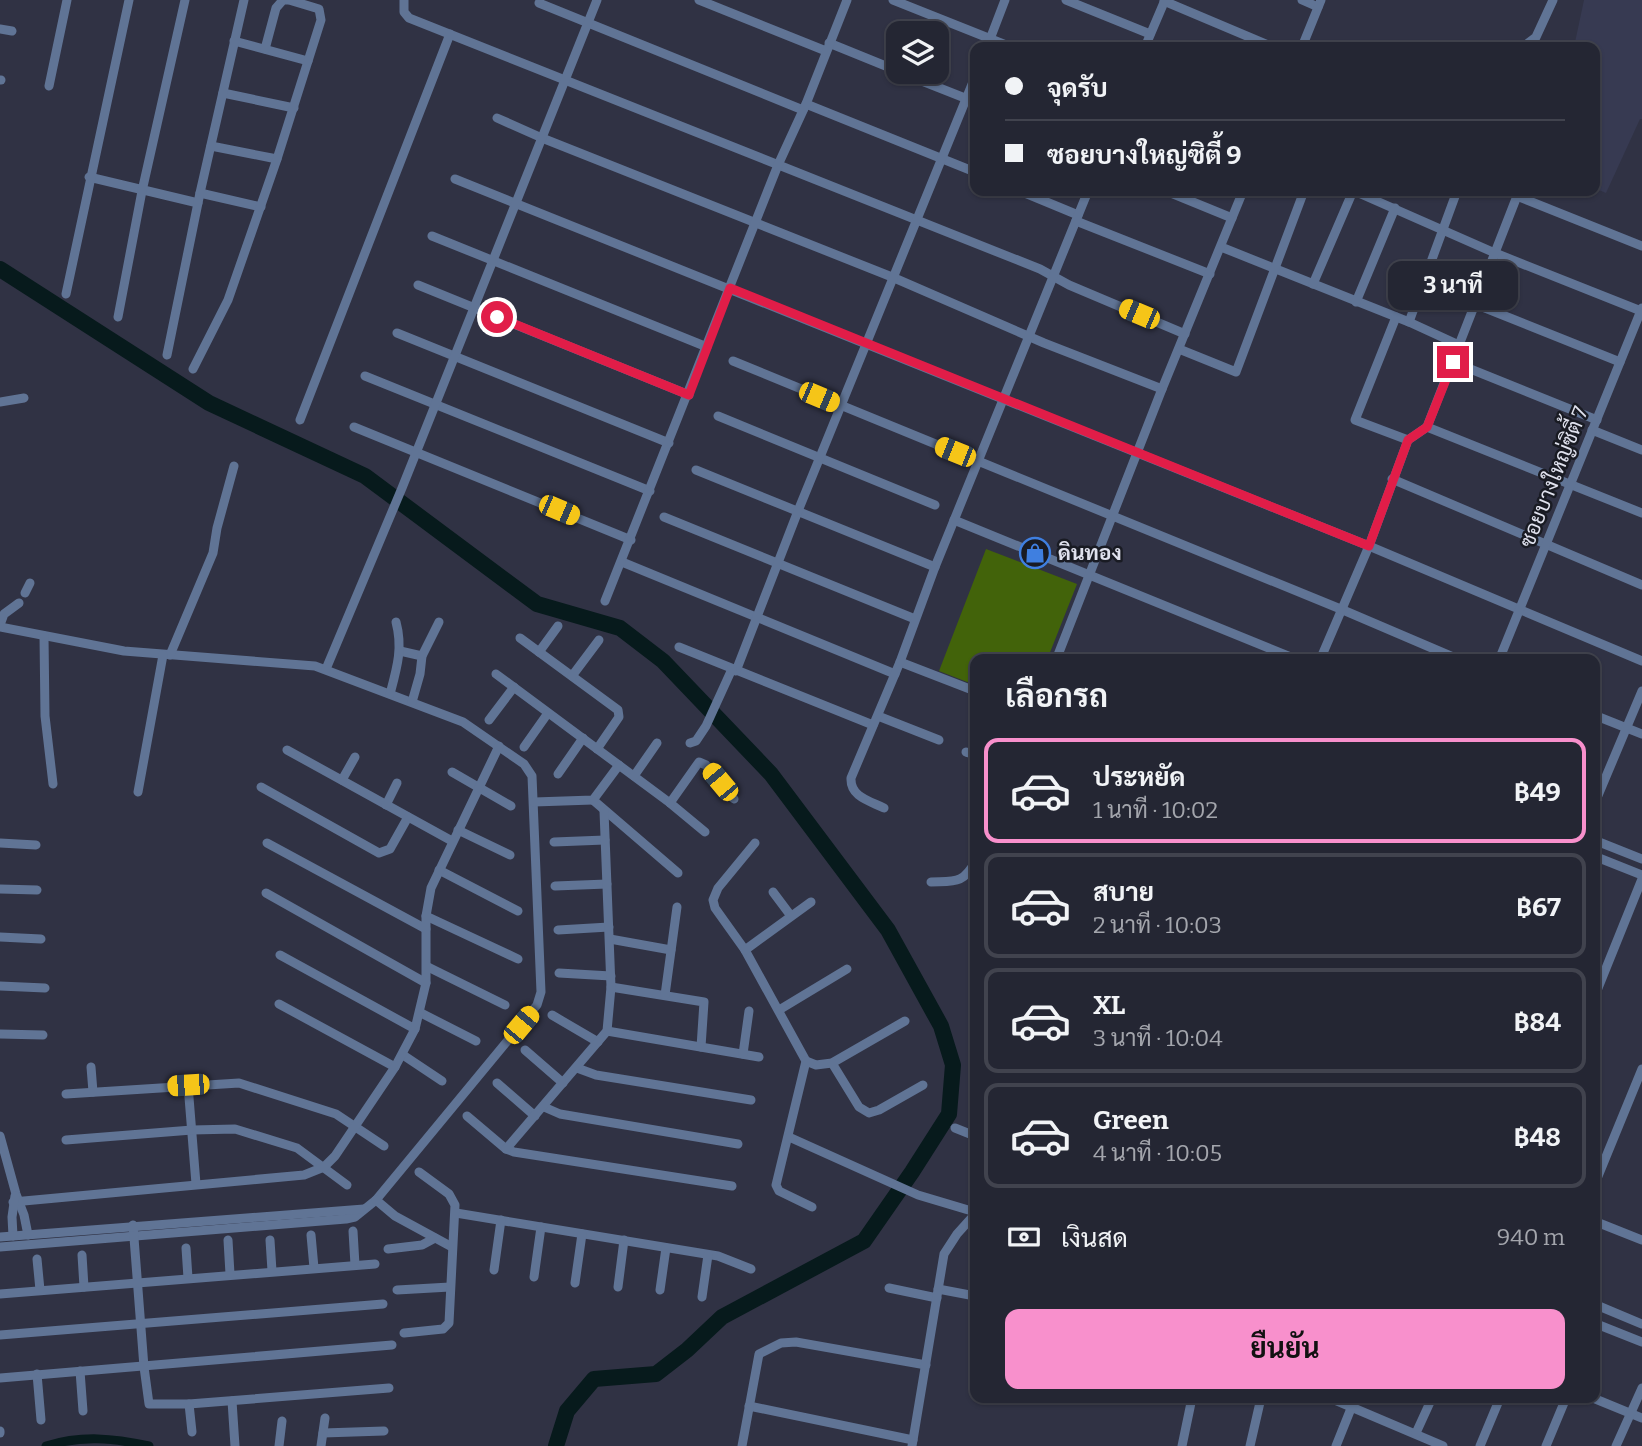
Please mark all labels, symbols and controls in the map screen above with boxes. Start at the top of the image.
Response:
map controls [886,21,949,84]
button: layers [886,21,949,84]
text: จุดรับ [1047,73,1108,104]
text: ซอยบางใหญ่ซิตี้ 9 [1047,140,1242,171]
callout: 3 นาที [1388,260,1518,310]
text: 3 นาที [1423,271,1483,299]
car [1116,296,1163,332]
route start [481,301,513,333]
route end [1437,346,1469,378]
car [796,379,843,415]
street label: ซอยบางใหญ่ซิตี้ 7 [1507,400,1594,551]
car [932,434,979,470]
car [536,492,583,528]
shop icon: ดินทอง [1018,536,1052,570]
place label: ดินทอง [1058,540,1122,566]
text: เลือกรถ [1005,677,1108,715]
car [699,759,742,805]
icon: car [1009,759,1072,822]
text: ประหยัด [1093,762,1186,793]
text: ฿49 [1514,777,1561,808]
text: 1 นาที · 10:02 [1093,796,1218,824]
icon: car [1009,874,1072,937]
text: สบาย [1093,877,1154,908]
text: ฿67 [1516,892,1561,923]
text: 2 นาที · 10:03 [1093,911,1222,939]
icon: car [1009,989,1072,1052]
text: XL [1093,990,1125,1021]
car [500,1002,543,1048]
text: ฿84 [1514,1007,1561,1038]
text: 3 นาที · 10:04 [1093,1024,1223,1052]
car [167,1073,210,1097]
icon: car [1009,1104,1072,1167]
text: Green [1093,1105,1169,1136]
text: ฿48 [1514,1122,1561,1153]
text: 4 นาที · 10:05 [1093,1139,1222,1167]
icon: cash [1005,1218,1043,1256]
text: เงินสด [1061,1223,1128,1254]
text: 940 m [1497,1223,1565,1251]
button: ยืนยัน [1005,1309,1565,1389]

